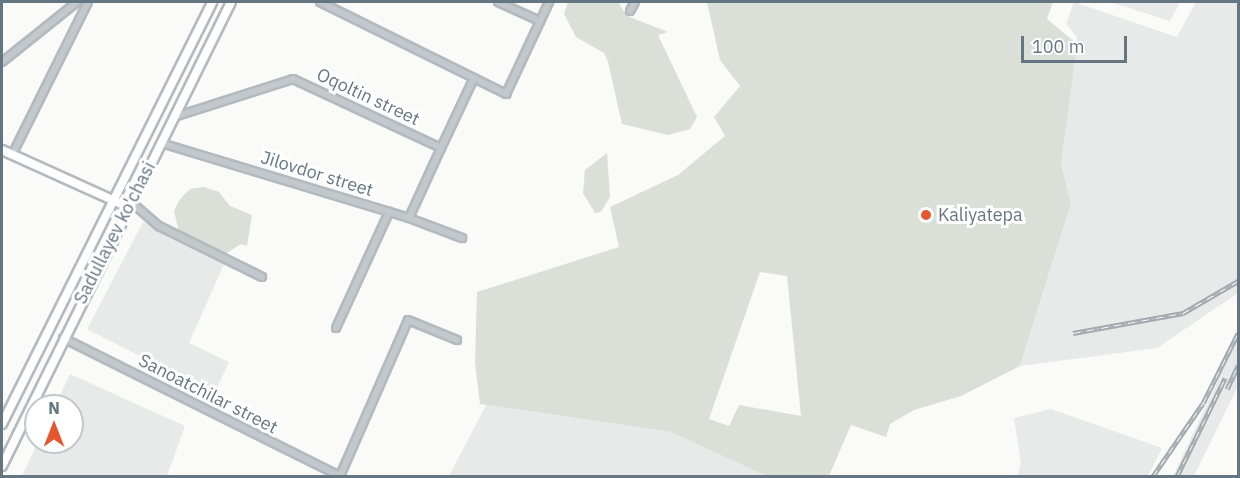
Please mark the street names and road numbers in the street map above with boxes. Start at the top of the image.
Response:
street label: Oqoltin street [313,64,423,130]
street label: Jilovdor street [258,147,376,201]
street label: Sadullayev ko'chasi [70,158,160,308]
street label: Sanoatchilar street [135,350,281,438]

